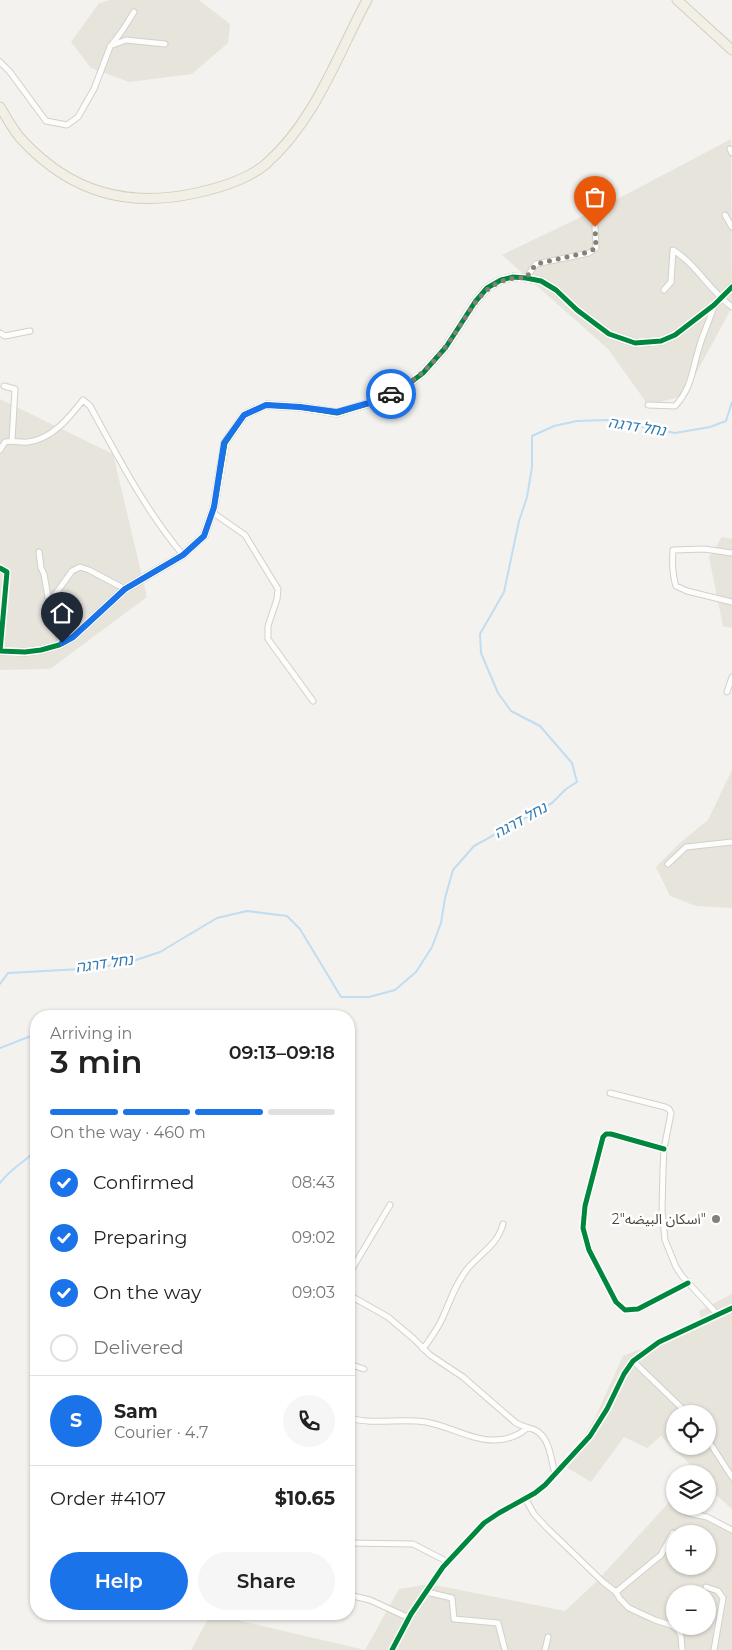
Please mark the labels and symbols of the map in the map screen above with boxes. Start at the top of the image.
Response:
pin [574,176,616,227]
courier [366,369,416,419]
water label: נחל דרגה [607,412,668,440]
pin [41,592,83,643]
water label: נחל דרגה [490,797,551,842]
water label: נחל דרגה [74,949,135,976]
place label: اسكان البيضه"2" [612,1210,706,1228]
marker: اسكان البيضه"2" [710,1213,722,1225]

